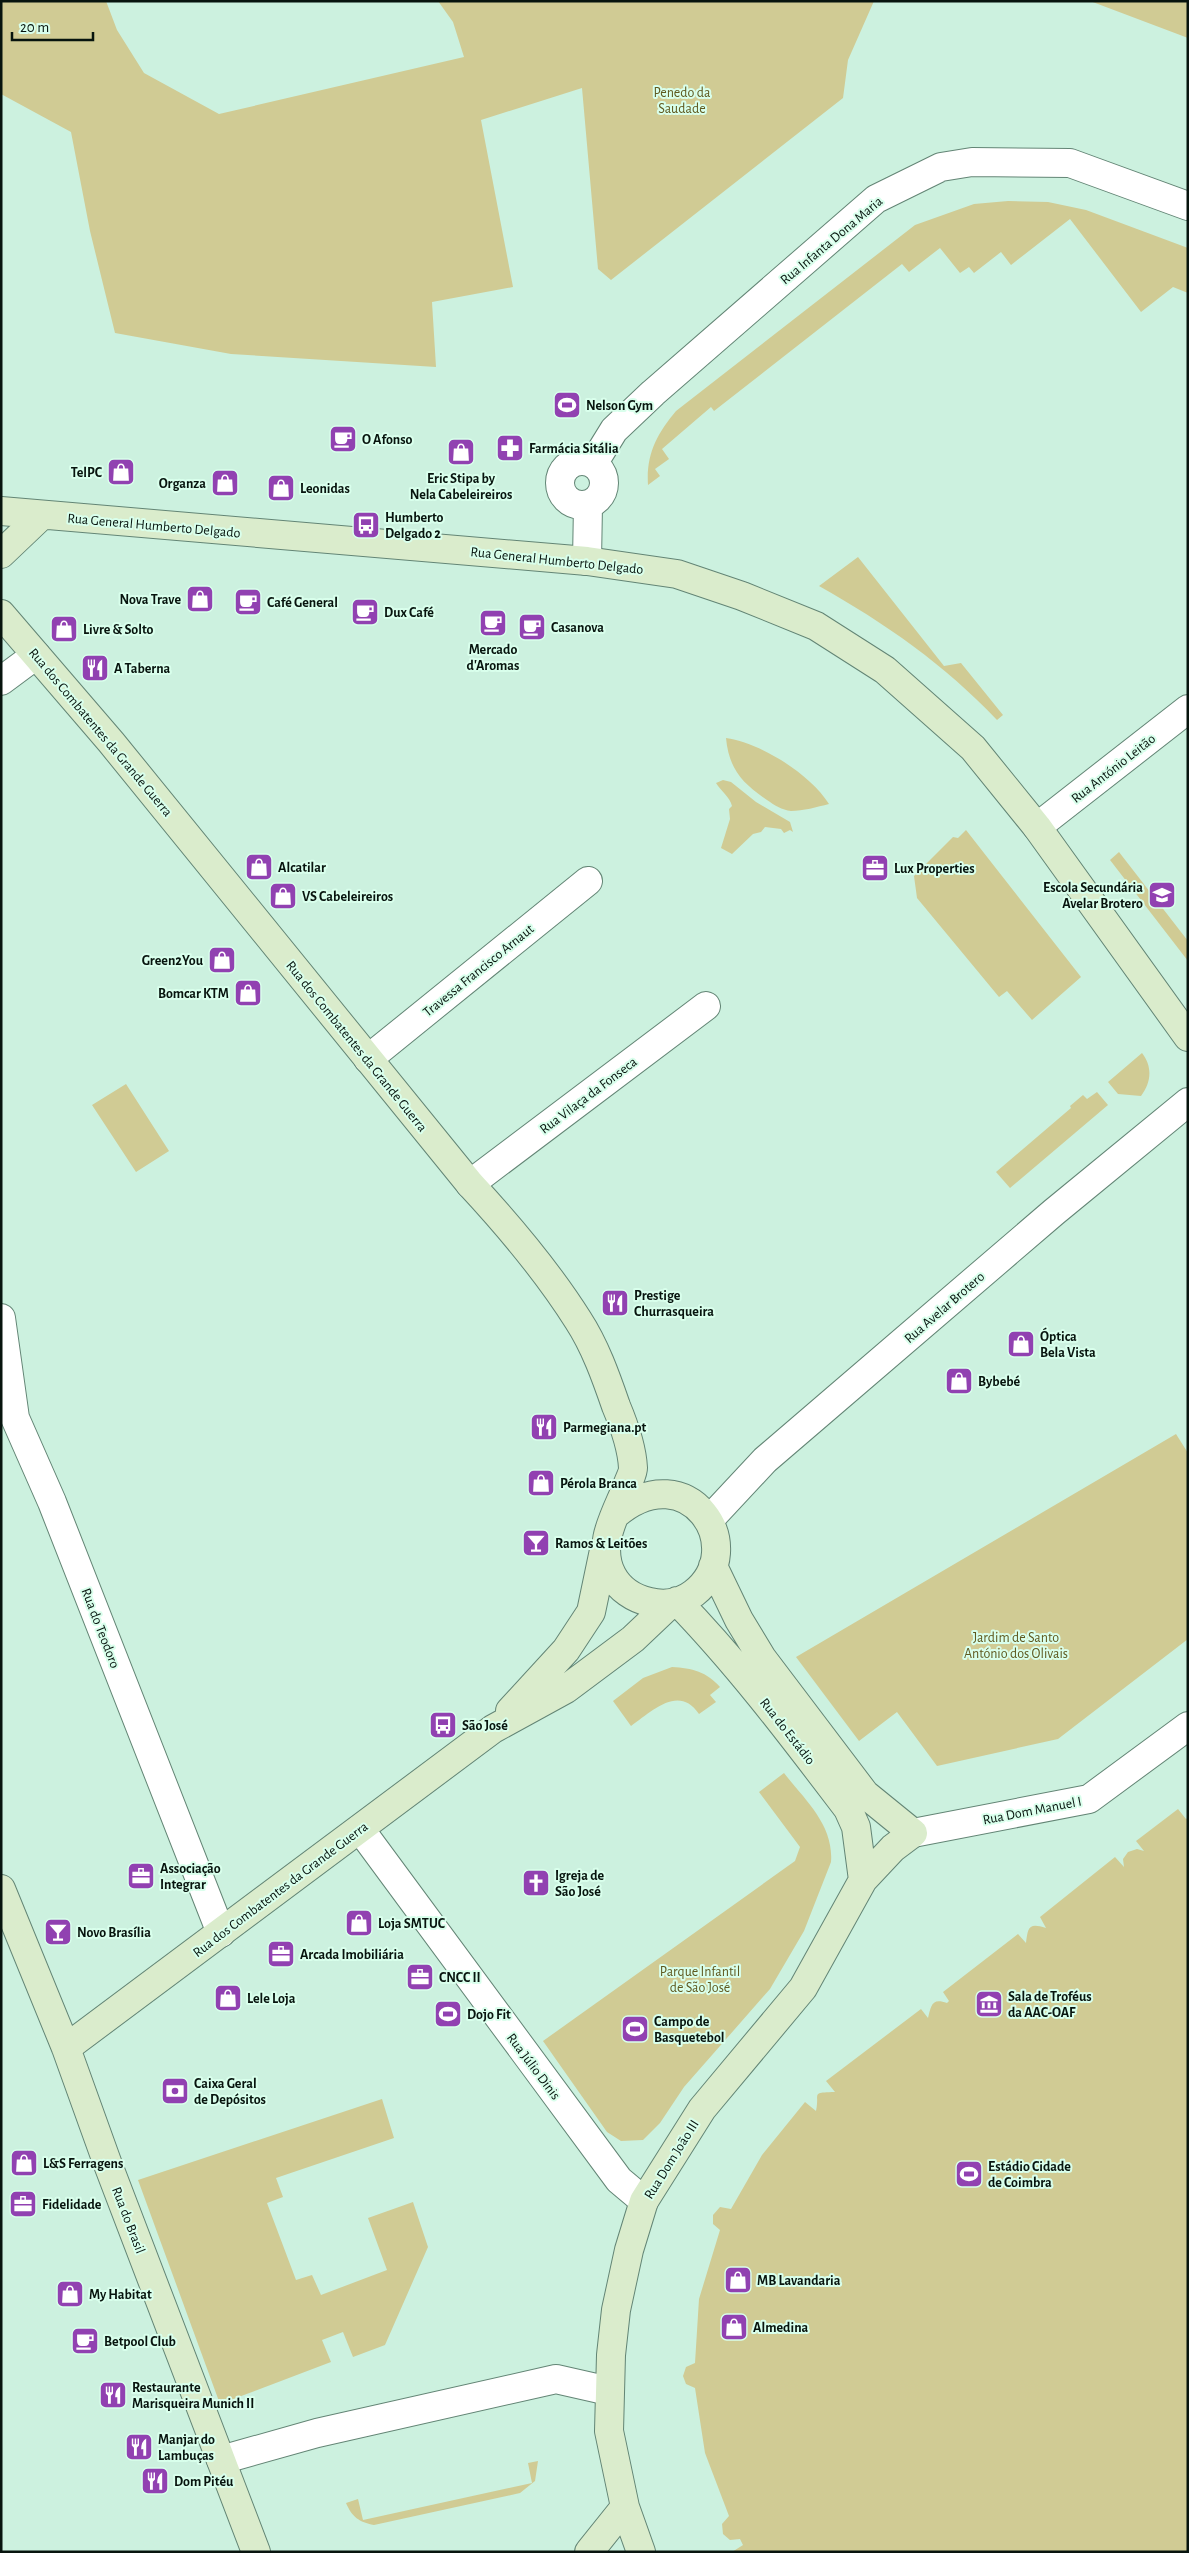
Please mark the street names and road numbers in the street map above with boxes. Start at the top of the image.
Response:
street label: Rua Infanta Dona Maria [778,194,886,287]
street label: Rua General Humberto Delgado [67,511,241,541]
street label: Rua General Humberto Delgado [470,545,644,577]
street label: Rua dos Combatentes da Grande Guerra [26,646,175,820]
street label: Rua António Leitão [1069,732,1158,806]
street label: Travessa Francisco Arnaut [421,922,537,1020]
street label: Rua dos Combatentes da Grande Guerra [283,959,430,1135]
street label: Rua Vilaça da Fonseca [537,1055,640,1137]
street label: Rua Avelar Brotero [902,1269,987,1346]
street label: Rua do Teodoro [78,1586,122,1670]
street label: Rua do Estádio [757,1696,817,1768]
street label: Rua Dom Manuel I [982,1795,1083,1827]
street label: Rua dos Combatentes da Grande Guerra [191,1819,371,1960]
street label: Rua Júlio Dinis [504,2031,563,2102]
street label: Rua Dom João III [642,2117,702,2202]
street label: Rua do Brasil [109,2185,147,2256]

